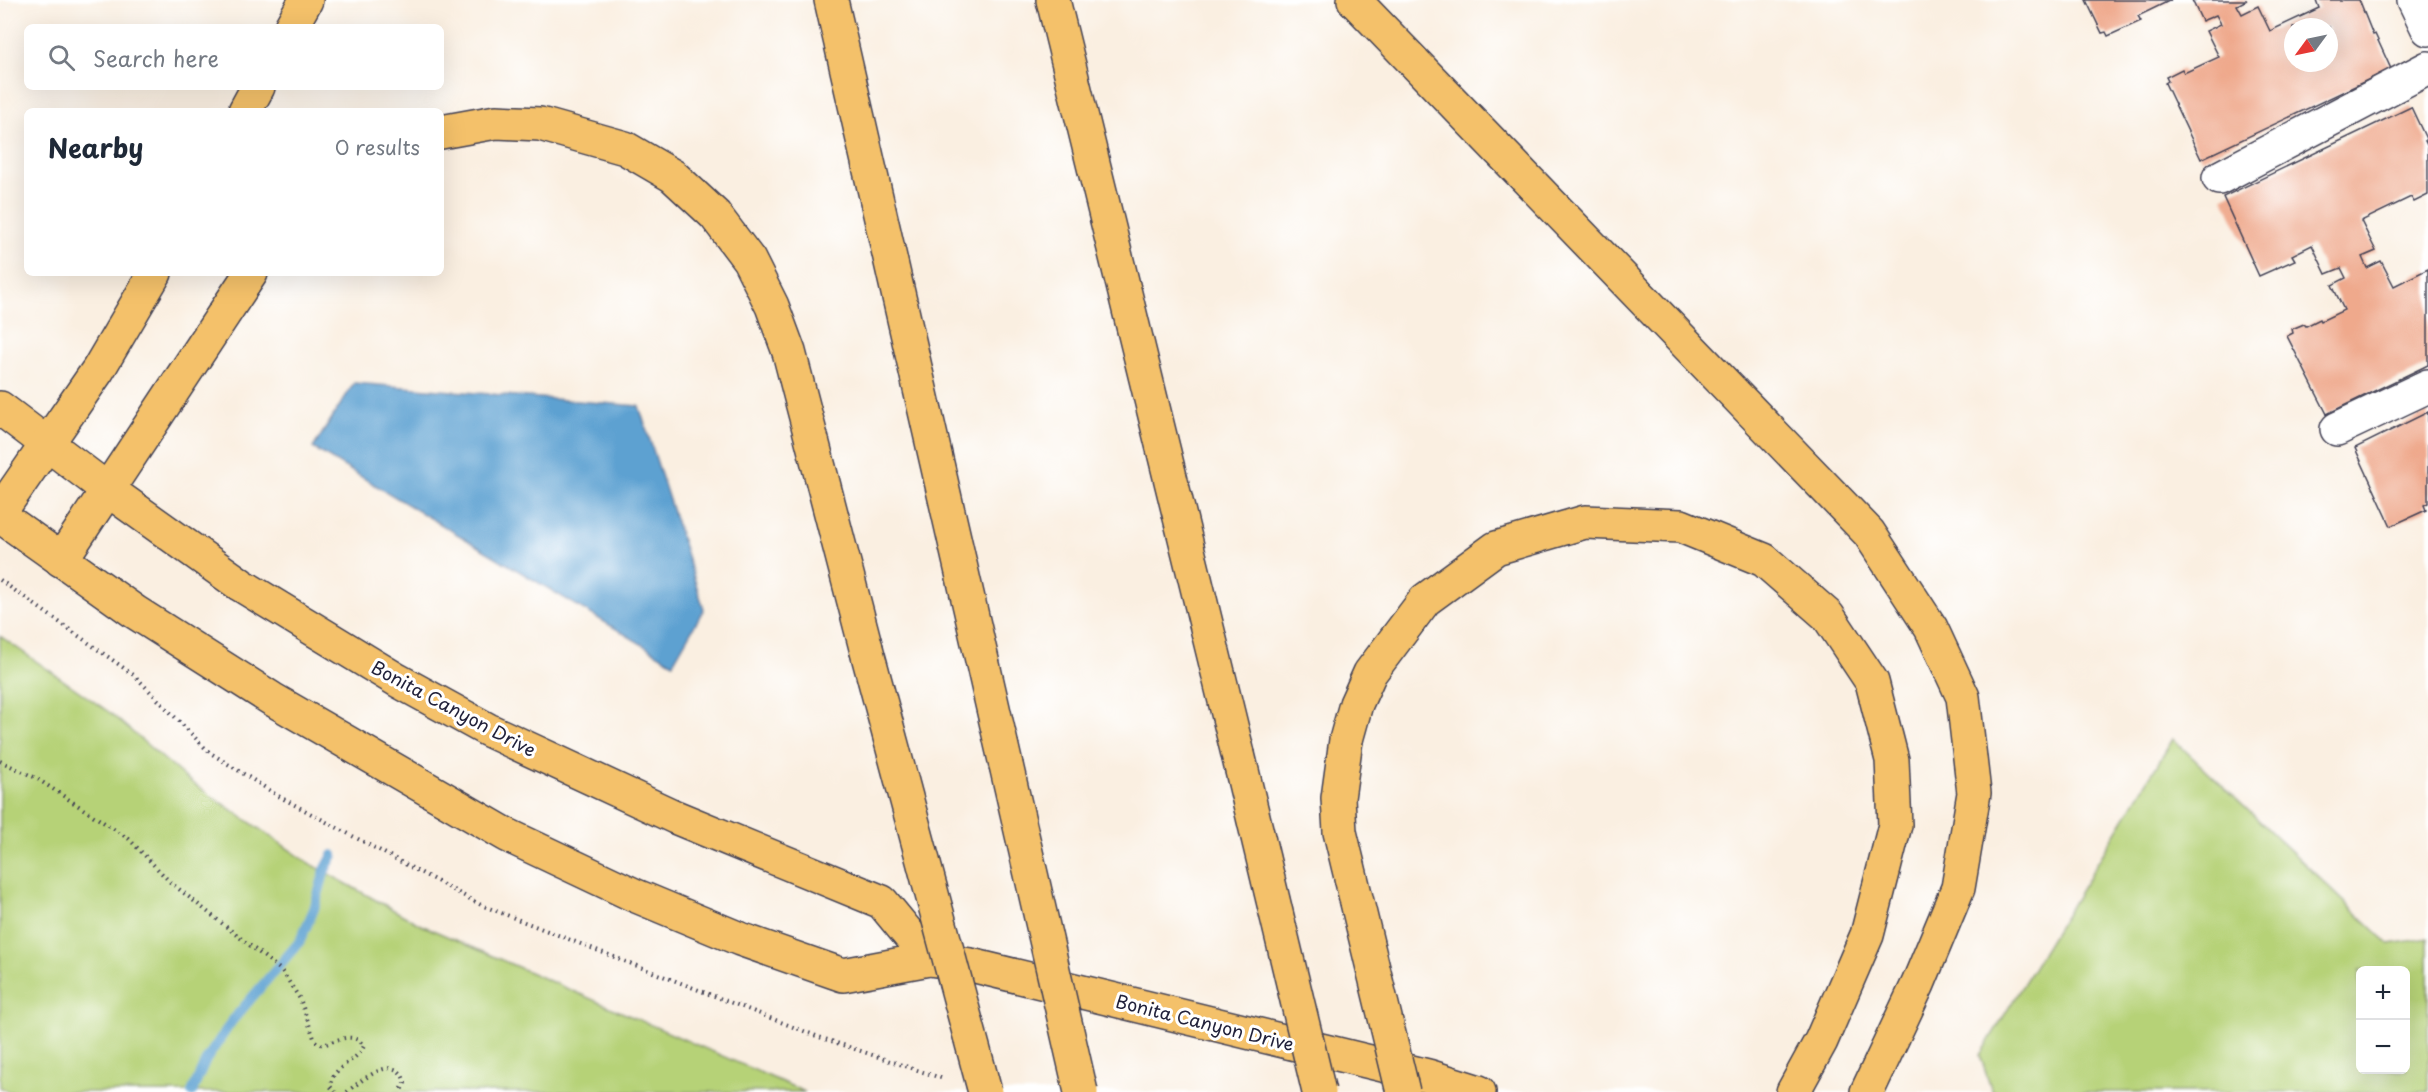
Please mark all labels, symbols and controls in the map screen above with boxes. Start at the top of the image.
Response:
north arrow [2284,18,2338,72]
search box [24,24,444,90]
icon: search [45,41,78,74]
text: Search here [93,41,219,74]
text: Nearby [48,128,143,167]
text: 0 results [335,132,420,162]
street label: Bonita Canyon Drive [367,653,541,763]
map controls [2356,966,2410,1074]
button: + [2356,966,2410,1020]
street label: Bonita Canyon Drive [1113,987,1297,1057]
button: − [2356,1020,2410,1074]

